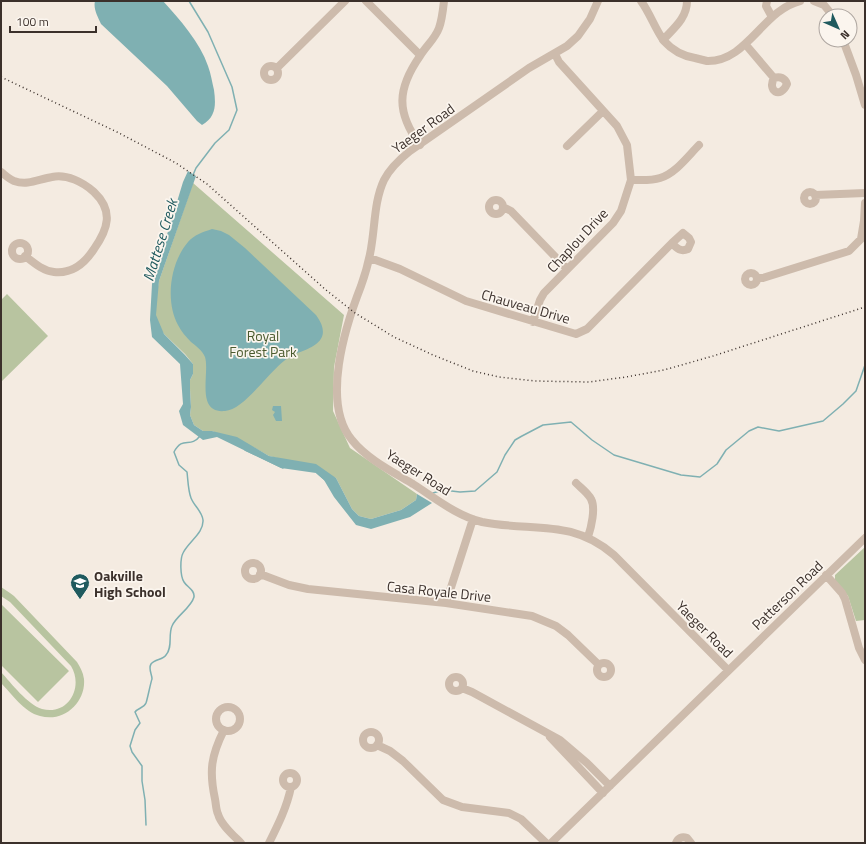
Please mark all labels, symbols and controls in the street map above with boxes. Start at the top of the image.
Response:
scale bar [10,8,96,34]
north arrow [818,8,858,48]
text: 100 m [16,12,49,31]
text: N [837,27,853,43]
street label: Yaeger Road [387,98,459,158]
water label: Mattese Creek [137,194,184,284]
street label: Chaplou Drive [542,203,612,277]
street label: Chauveau Drive [479,283,573,329]
park label: Royal Forest Park [229,325,297,362]
street label: Yaeger Road [382,444,456,500]
street label: Patterson Road [747,556,827,634]
place label: Oakville High School [94,565,166,602]
school or university icon: Oakville High School [69,572,91,600]
street label: Casa Royale Drive [386,575,492,607]
street label: Yaeger Road [672,596,738,662]

